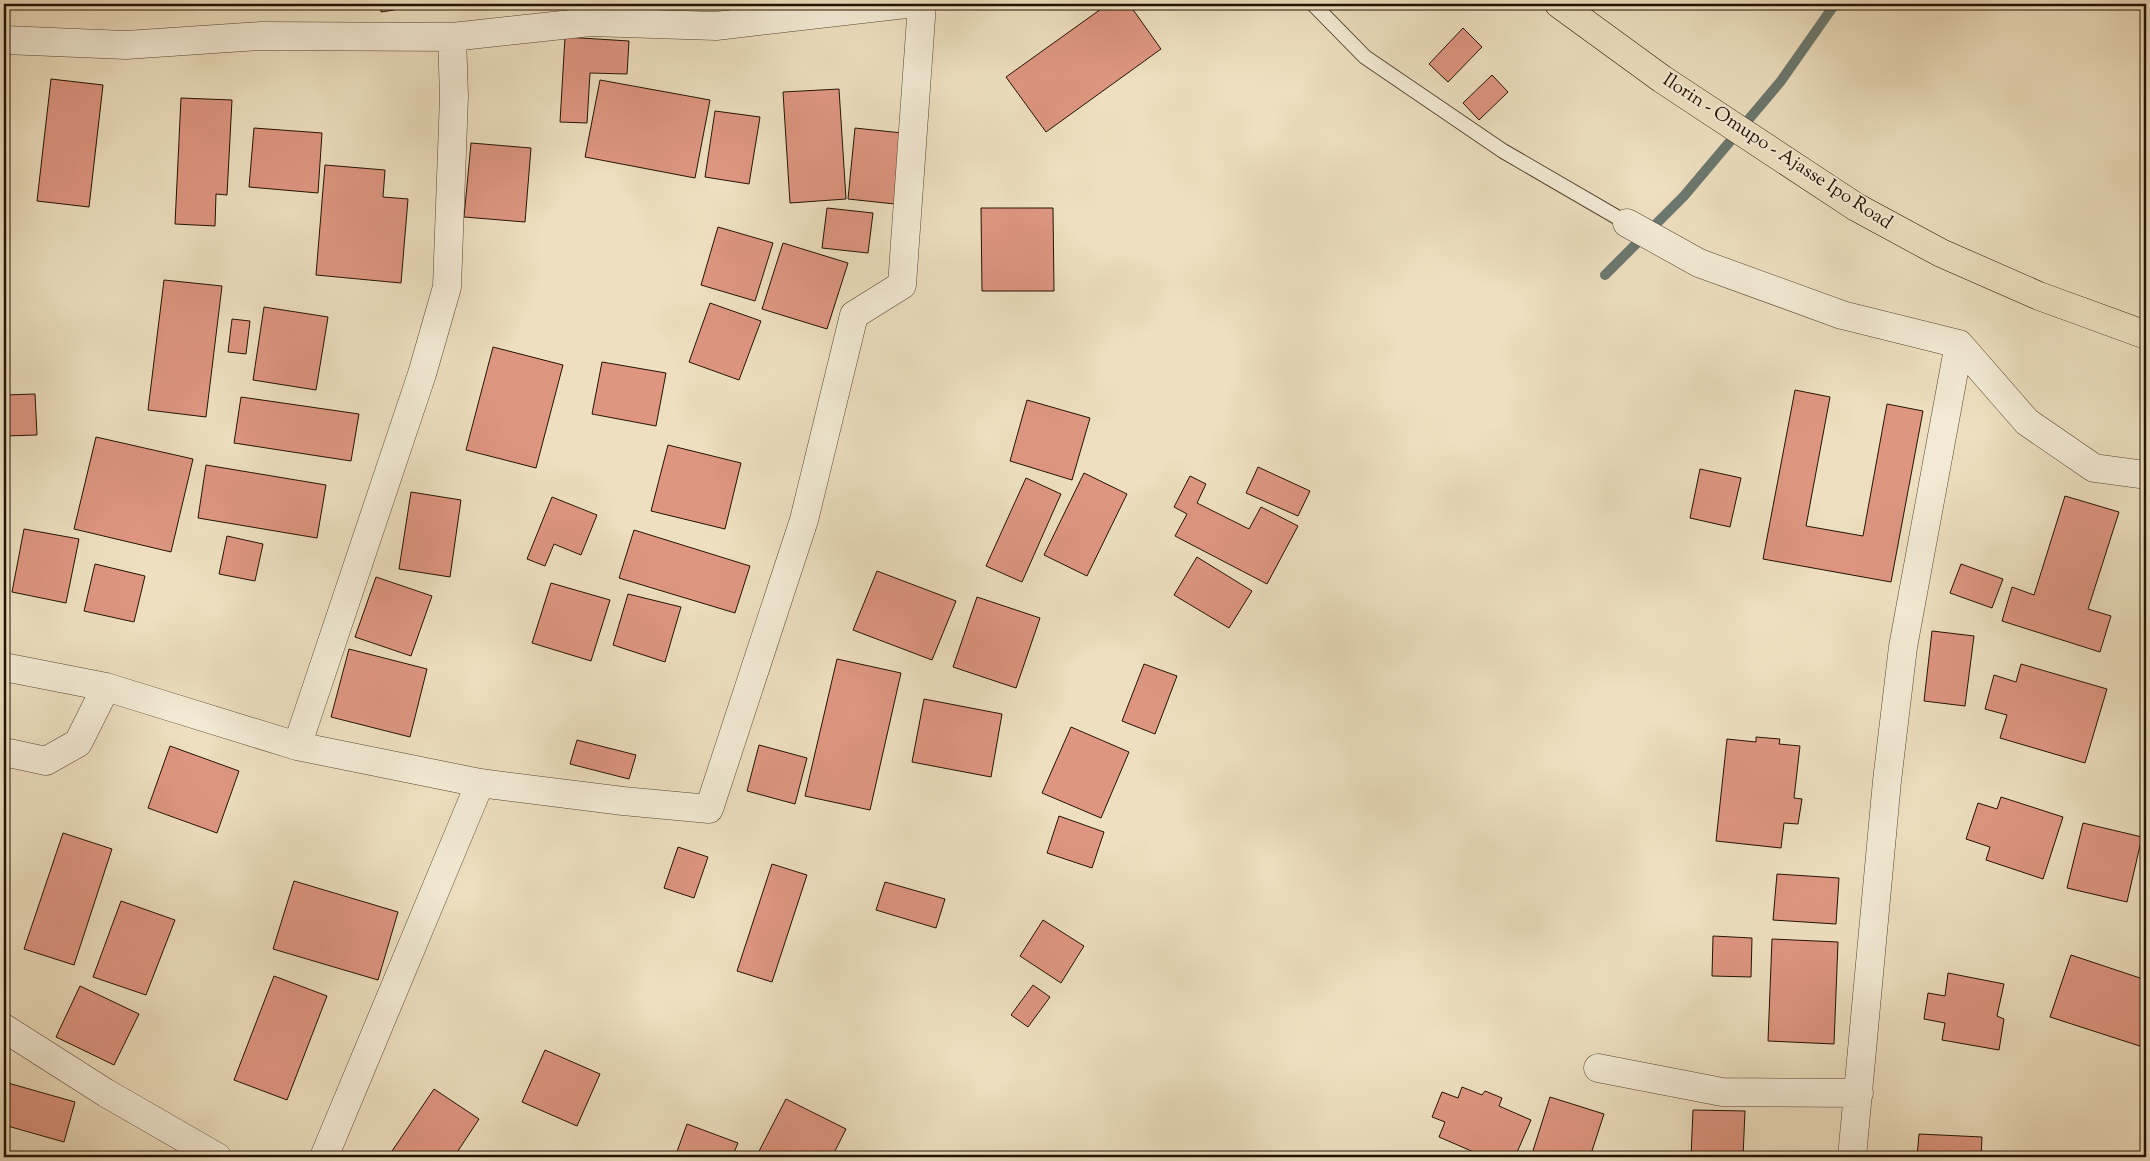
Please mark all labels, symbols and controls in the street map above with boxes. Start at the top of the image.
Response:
street label: Ilorin - Omupo - Ajasse Ipo Road [1657,67,1897,237]

